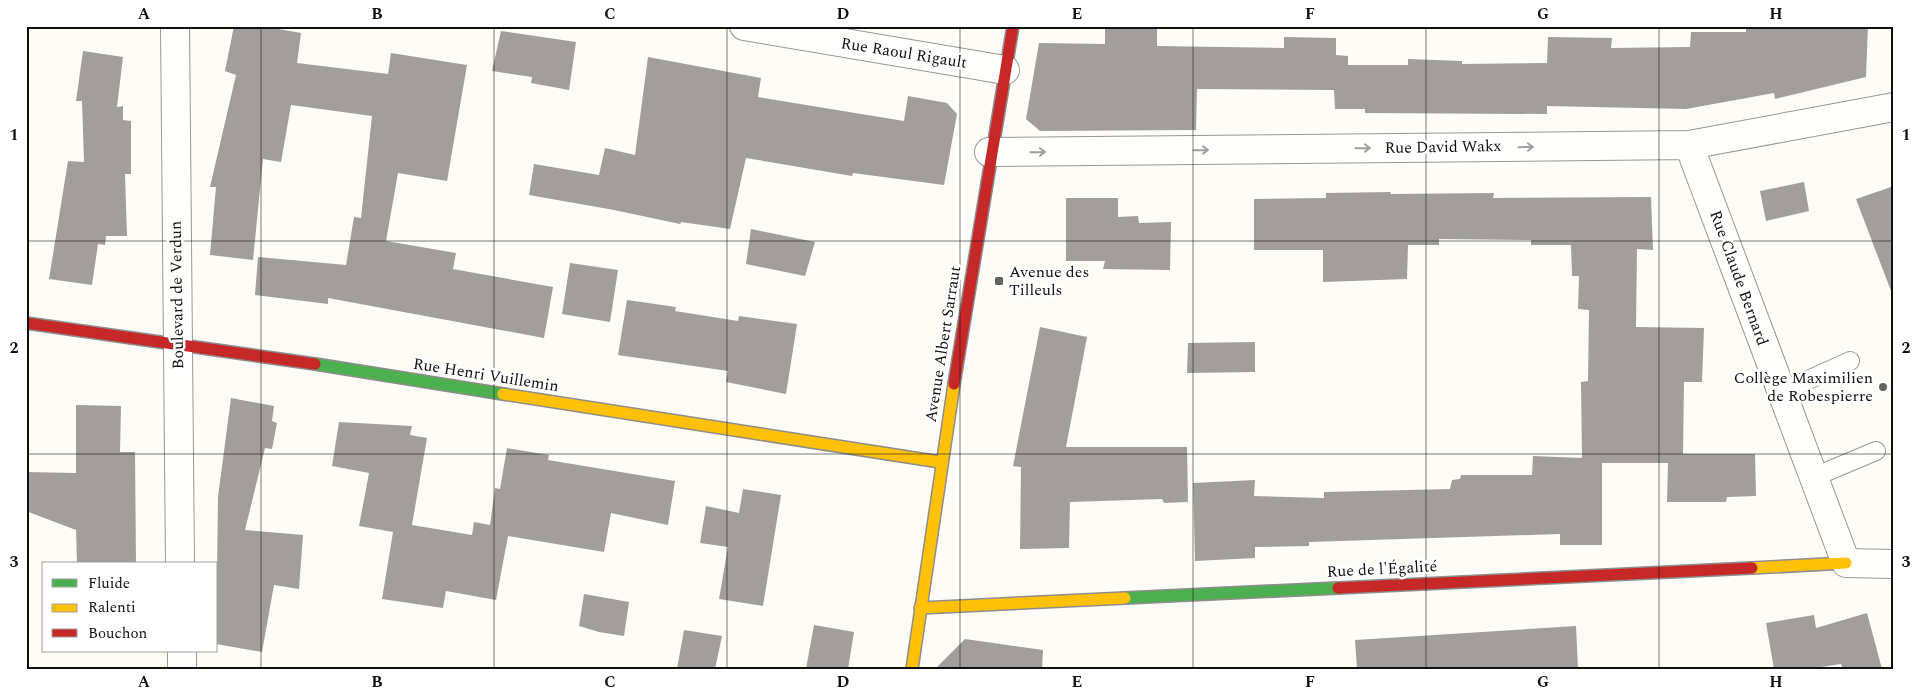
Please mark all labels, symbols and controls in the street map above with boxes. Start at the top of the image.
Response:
text: A [138,2,151,26]
text: B [371,2,383,26]
text: C [604,2,616,26]
text: D [837,2,850,26]
text: E [1072,2,1082,26]
text: F [1305,2,1315,26]
text: G [1537,2,1549,26]
text: H [1769,2,1783,26]
street label: Rue Raoul Rigault [839,31,969,75]
text: 1 [10,123,18,147]
text: 1 [1902,123,1910,147]
street label: Rue David Wakx [1384,134,1502,160]
one-way arrow [1517,142,1533,151]
one-way arrow [1354,143,1371,153]
one-way arrow [1192,145,1208,155]
one-way arrow [1030,147,1046,157]
street label: Rue Claude Bernard [1703,207,1775,349]
street label: Boulevard de Verdun [164,220,190,370]
place label: Avenue des Tilleuls [1009,260,1089,302]
street label: Avenue Albert Sarraut [919,264,967,424]
marker: Avenue des Tilleuls [993,275,1005,287]
text: 2 [10,336,19,360]
text: 2 [1902,336,1911,360]
street label: Rue Henri Vuillemin [411,352,561,398]
place label: Collège Maximilien de Robespierre [1734,366,1873,408]
marker: Collège Maximilien de Robespierre [1877,381,1889,393]
text: 3 [10,550,19,574]
text: 3 [1902,550,1911,574]
street label: Rue de l'Égalité [1326,554,1438,584]
legend [42,562,218,652]
text: Fluide [88,572,130,595]
text: Ralenti [88,596,136,619]
text: Bouchon [88,622,148,645]
text: A [138,670,151,694]
text: B [371,670,383,694]
text: C [604,670,616,694]
text: D [837,670,850,694]
text: E [1072,670,1082,694]
text: F [1305,670,1315,694]
text: G [1537,670,1549,694]
text: H [1769,670,1783,694]

